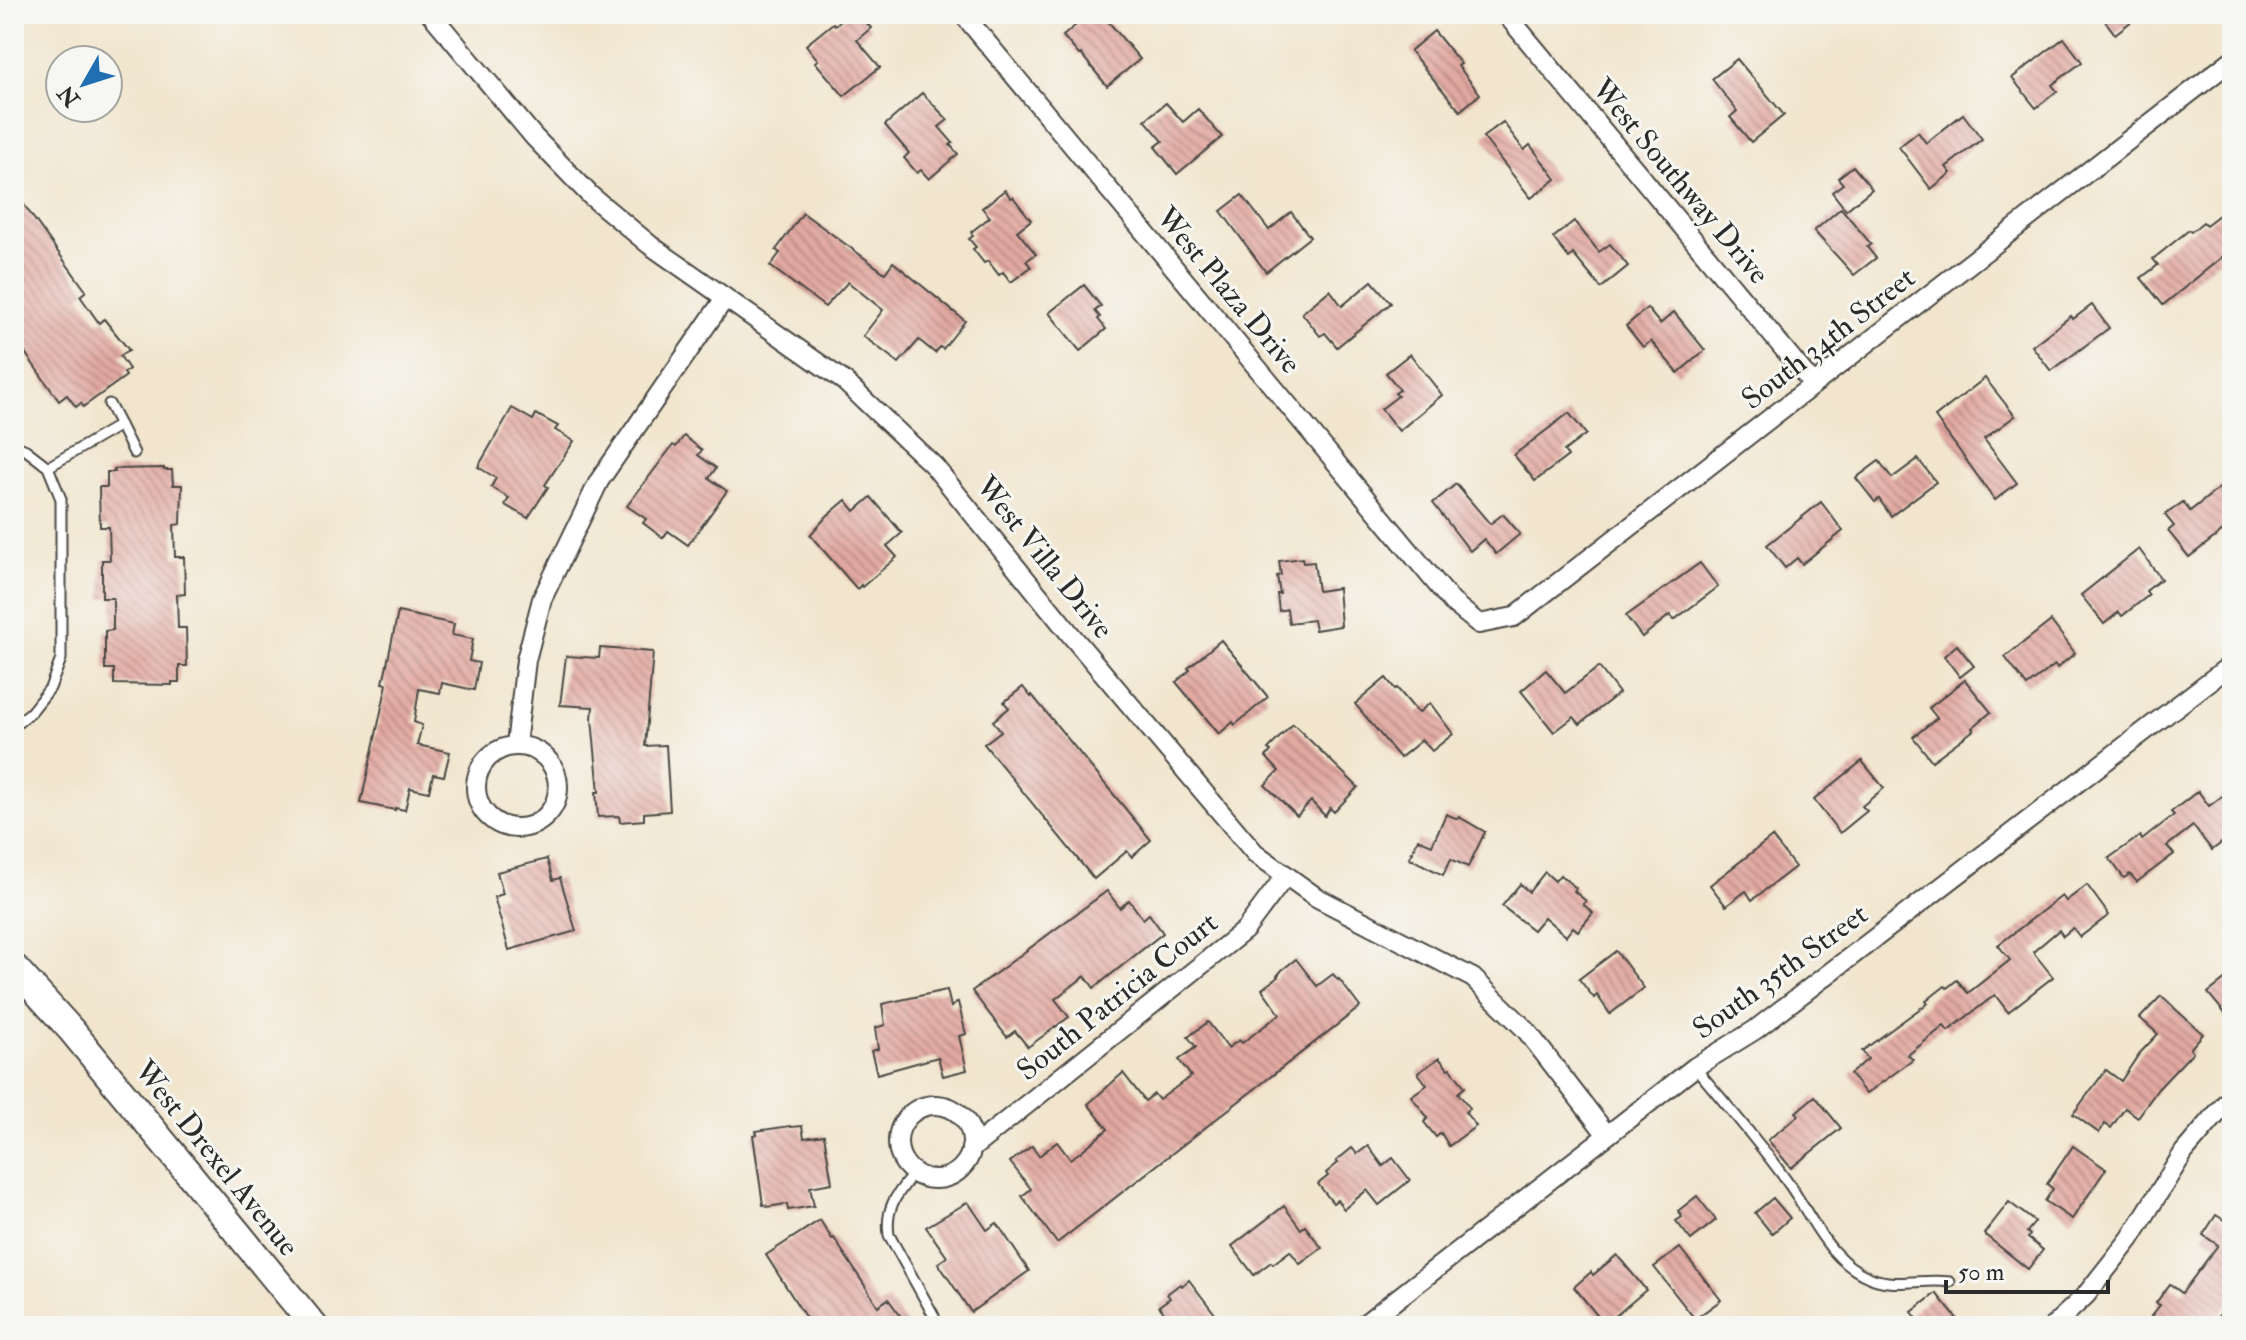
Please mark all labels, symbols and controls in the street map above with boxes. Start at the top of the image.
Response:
north arrow [44,44,124,124]
street label: West Southway Drive [1583,70,1777,292]
text: N [52,79,87,113]
street label: West Plaza Drive [1148,199,1309,381]
street label: South 34th Street [1734,259,1923,418]
street label: West Villa Drive [967,468,1121,646]
street label: South 35th Street [1686,895,1875,1047]
street label: South Patricia Court [1009,904,1225,1089]
street label: West Drexel Avenue [126,1052,307,1264]
scale bar [1946,1244,2108,1294]
text: 50 m [1958,1257,2005,1288]

